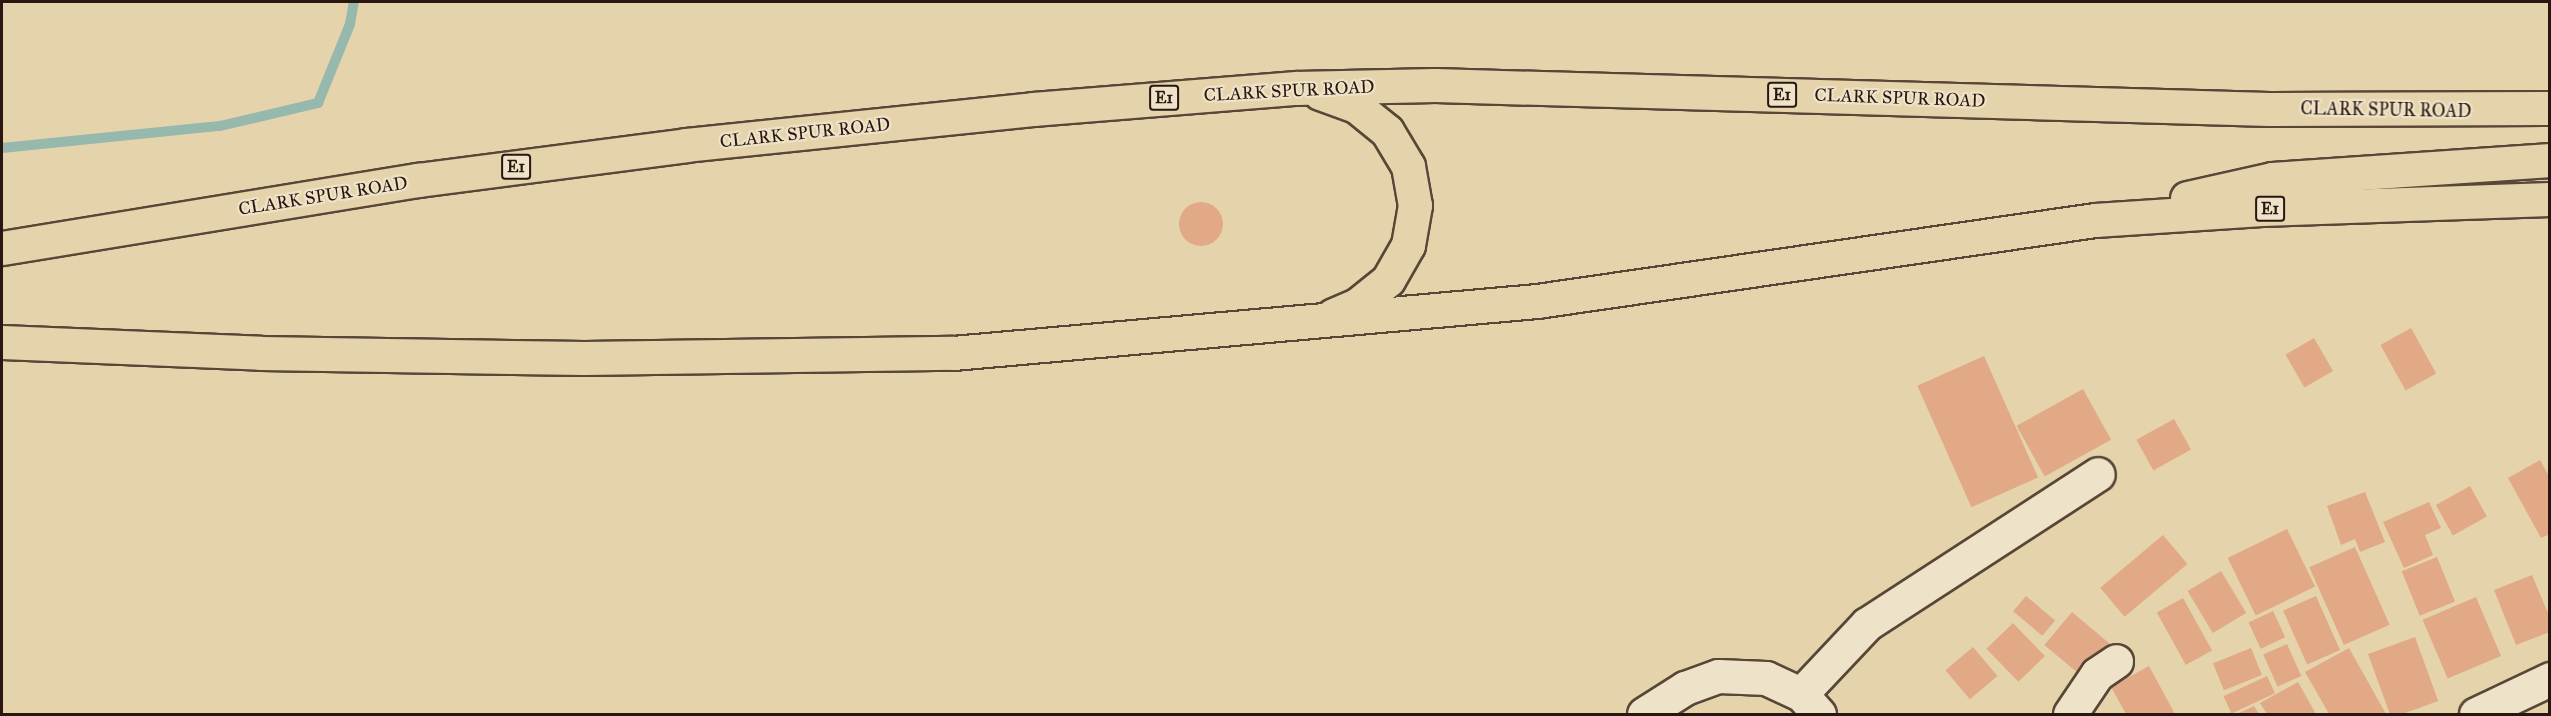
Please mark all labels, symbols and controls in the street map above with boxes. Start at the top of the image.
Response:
street label: CLARK SPUR ROAD [1203,76,1375,106]
road number: E1 [1767,82,1797,108]
street label: CLARK SPUR ROAD [1814,84,1986,112]
road number: E1 [1149,85,1179,111]
street label: CLARK SPUR ROAD [2300,98,2472,122]
street label: CLARK SPUR ROAD [719,113,891,153]
road number: E1 [501,154,531,180]
street label: CLARK SPUR ROAD [237,172,409,220]
road number: E1 [2255,196,2285,222]

